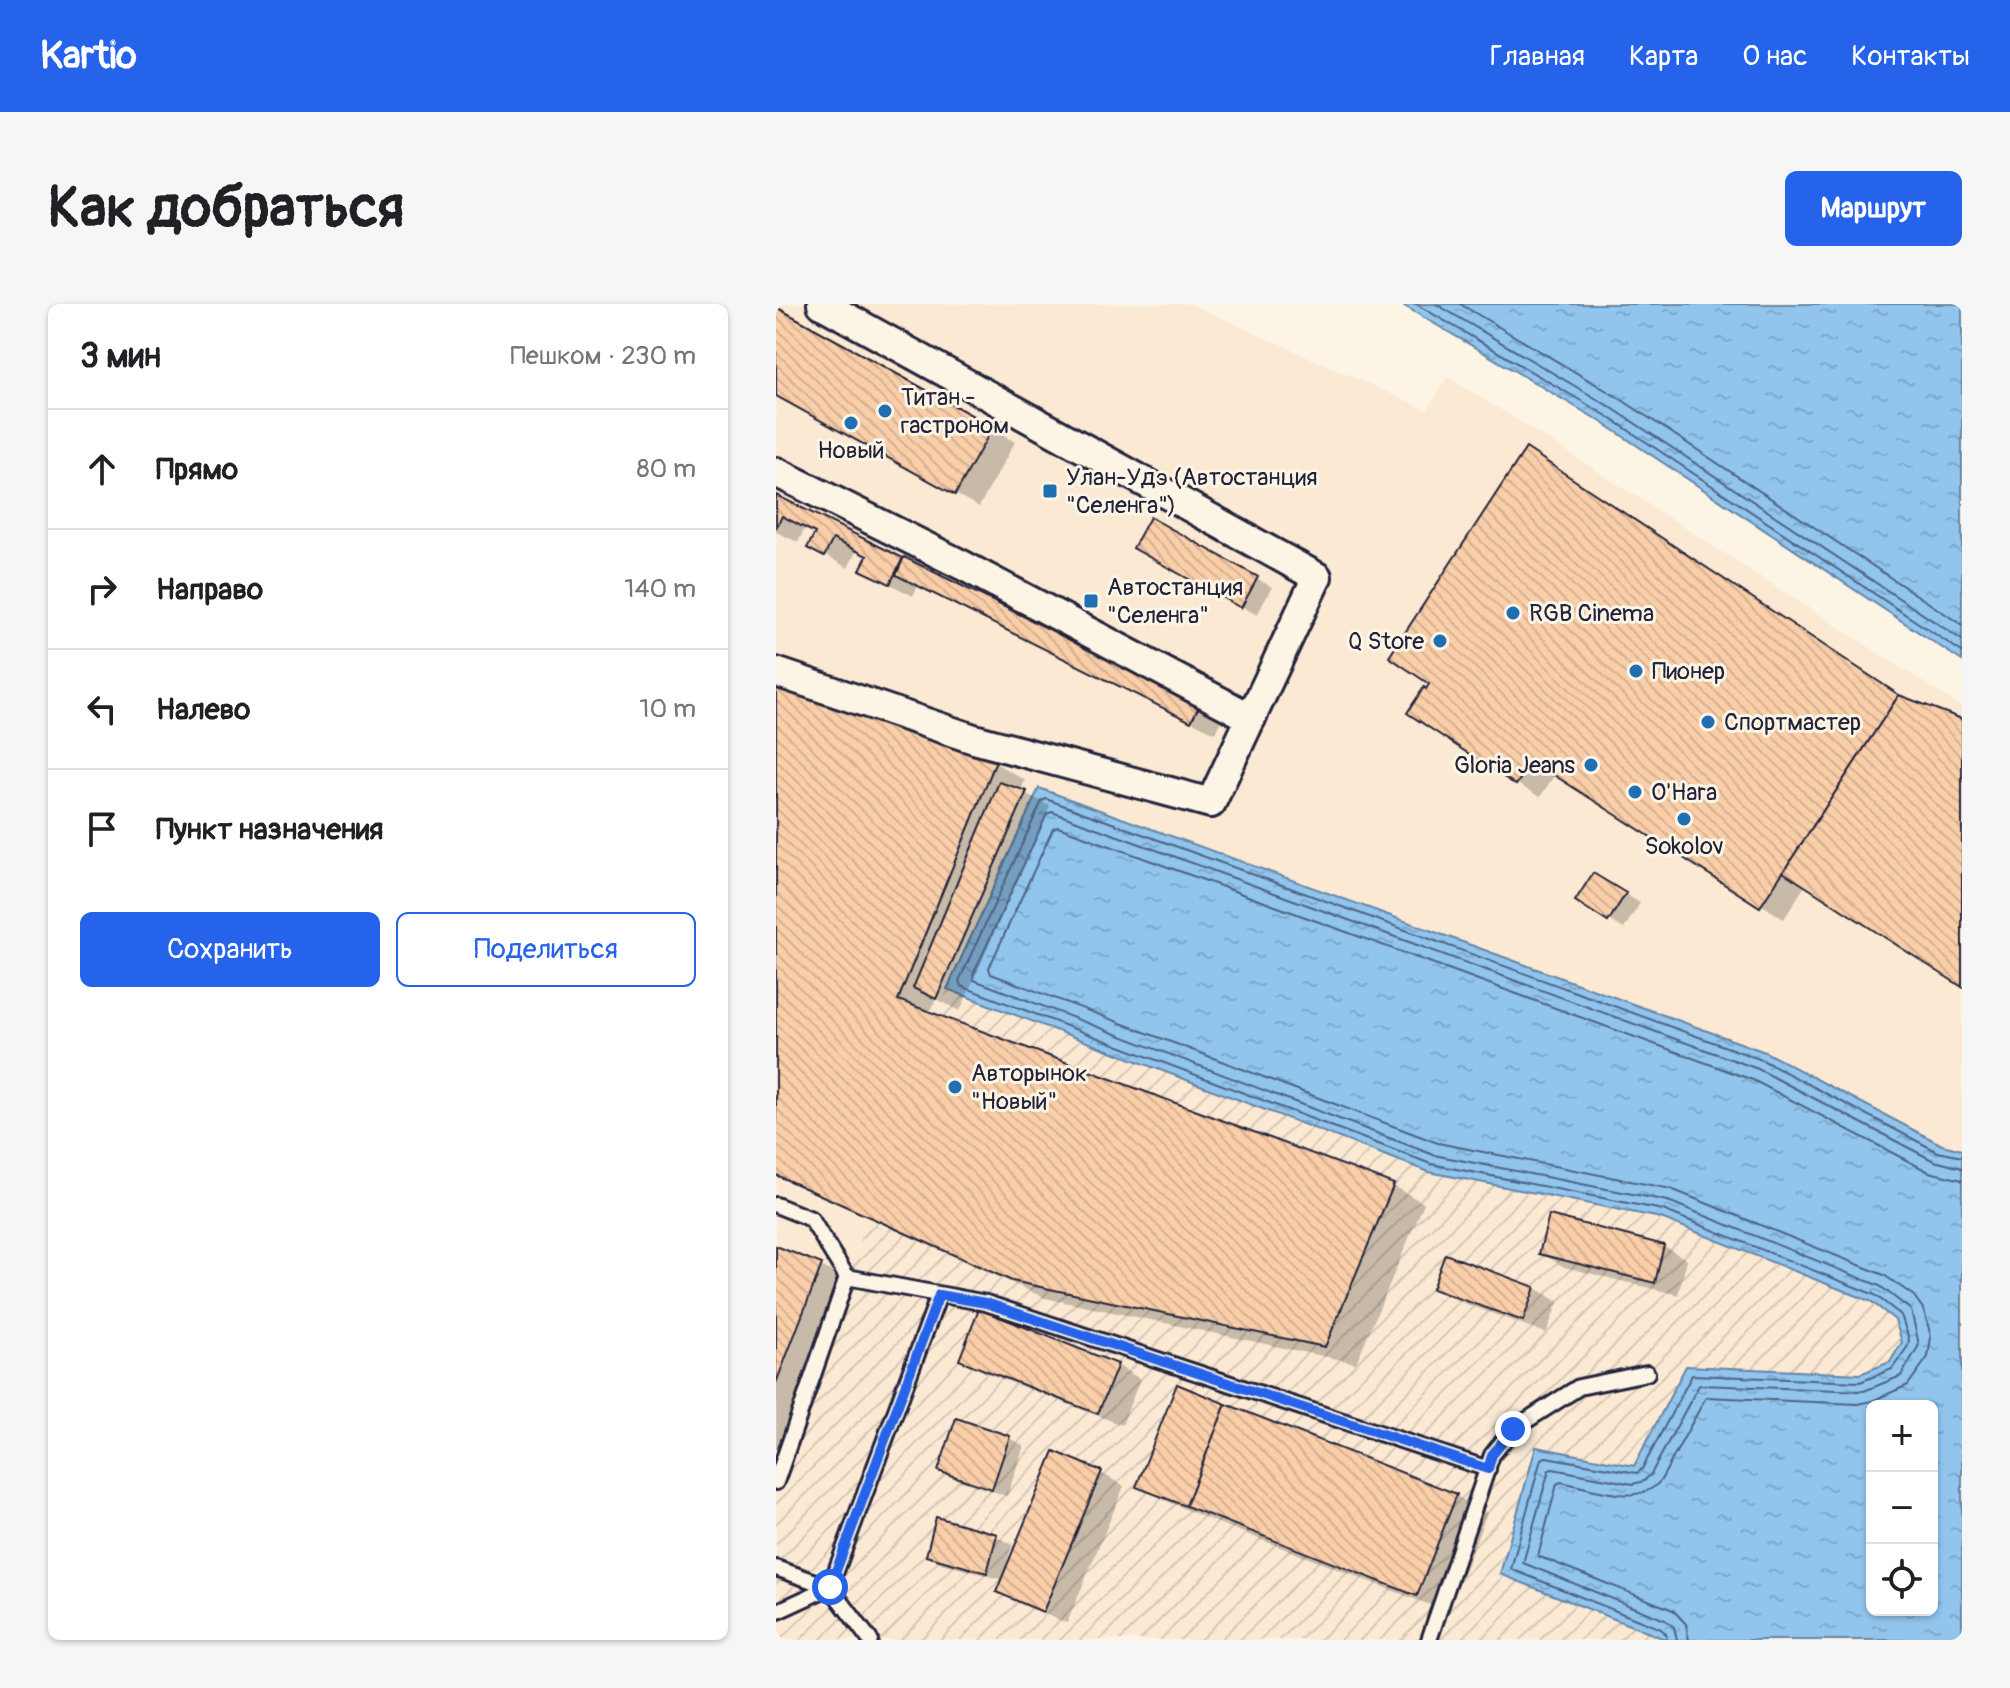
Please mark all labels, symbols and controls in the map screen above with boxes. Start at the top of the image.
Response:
text: Kartio [40,32,137,80]
text: Главная [1490,39,1585,74]
text: Карта [1629,39,1698,74]
text: О нас [1742,39,1807,74]
text: Контакты [1851,39,1970,74]
button: Маршрут [1785,171,1962,246]
text: Как добраться [48,174,404,243]
text: 3 мин [80,335,161,378]
text: Пешком · 230 m [510,340,696,372]
place label: Титан - гастроном [901,383,1009,440]
marker: Титан - гастроном [876,402,894,420]
marker: Новый [842,414,860,432]
place label: Новый [818,436,884,465]
icon: ahead [80,447,124,491]
text: Прямо [156,451,238,488]
text: 80 m [636,453,696,485]
place label: Улан-Удэ (Автостанция "Селенга") [1066,463,1317,520]
marker: Улан-Удэ (Автостанция "Селенга") [1041,482,1059,500]
icon: right [80,567,124,611]
text: Направо [156,571,263,608]
text: 140 m [624,573,696,605]
place label: Автостанция "Селенга" [1107,573,1243,630]
marker: Автостанция "Селенга" [1082,592,1100,610]
place label: RGB Cinema [1529,599,1654,628]
marker: RGB Cinema [1504,604,1522,622]
place label: Q Store [1348,627,1424,656]
marker: Q Store [1431,632,1449,650]
place label: Пионер [1652,657,1725,686]
marker: Пионер [1627,662,1645,680]
icon: left [80,687,124,731]
text: Налево [156,691,250,728]
text: 10 m [639,693,696,725]
place label: Спортмастер [1724,708,1861,737]
marker: Спортмастер [1699,713,1717,731]
place label: Gloria Jeans [1454,751,1575,780]
marker: Gloria Jeans [1582,756,1600,774]
place label: O'Hara [1651,778,1717,807]
marker: O'Hara [1626,783,1644,801]
icon: arrive [80,807,124,851]
marker: Sokolov [1675,810,1693,828]
text: Пункт назначения [156,811,383,848]
place label: Sokolov [1644,832,1724,861]
button: Сохранить [80,912,380,987]
button: Поделиться [396,912,696,987]
place label: Авторынок "Новый" [971,1059,1087,1116]
marker: Авторынок "Новый" [946,1078,964,1096]
map controls [1866,1400,1938,1616]
button: + [1866,1400,1938,1472]
route end [1495,1411,1531,1447]
button: − [1866,1472,1938,1544]
button: locate [1866,1544,1938,1616]
route start [812,1569,848,1605]

